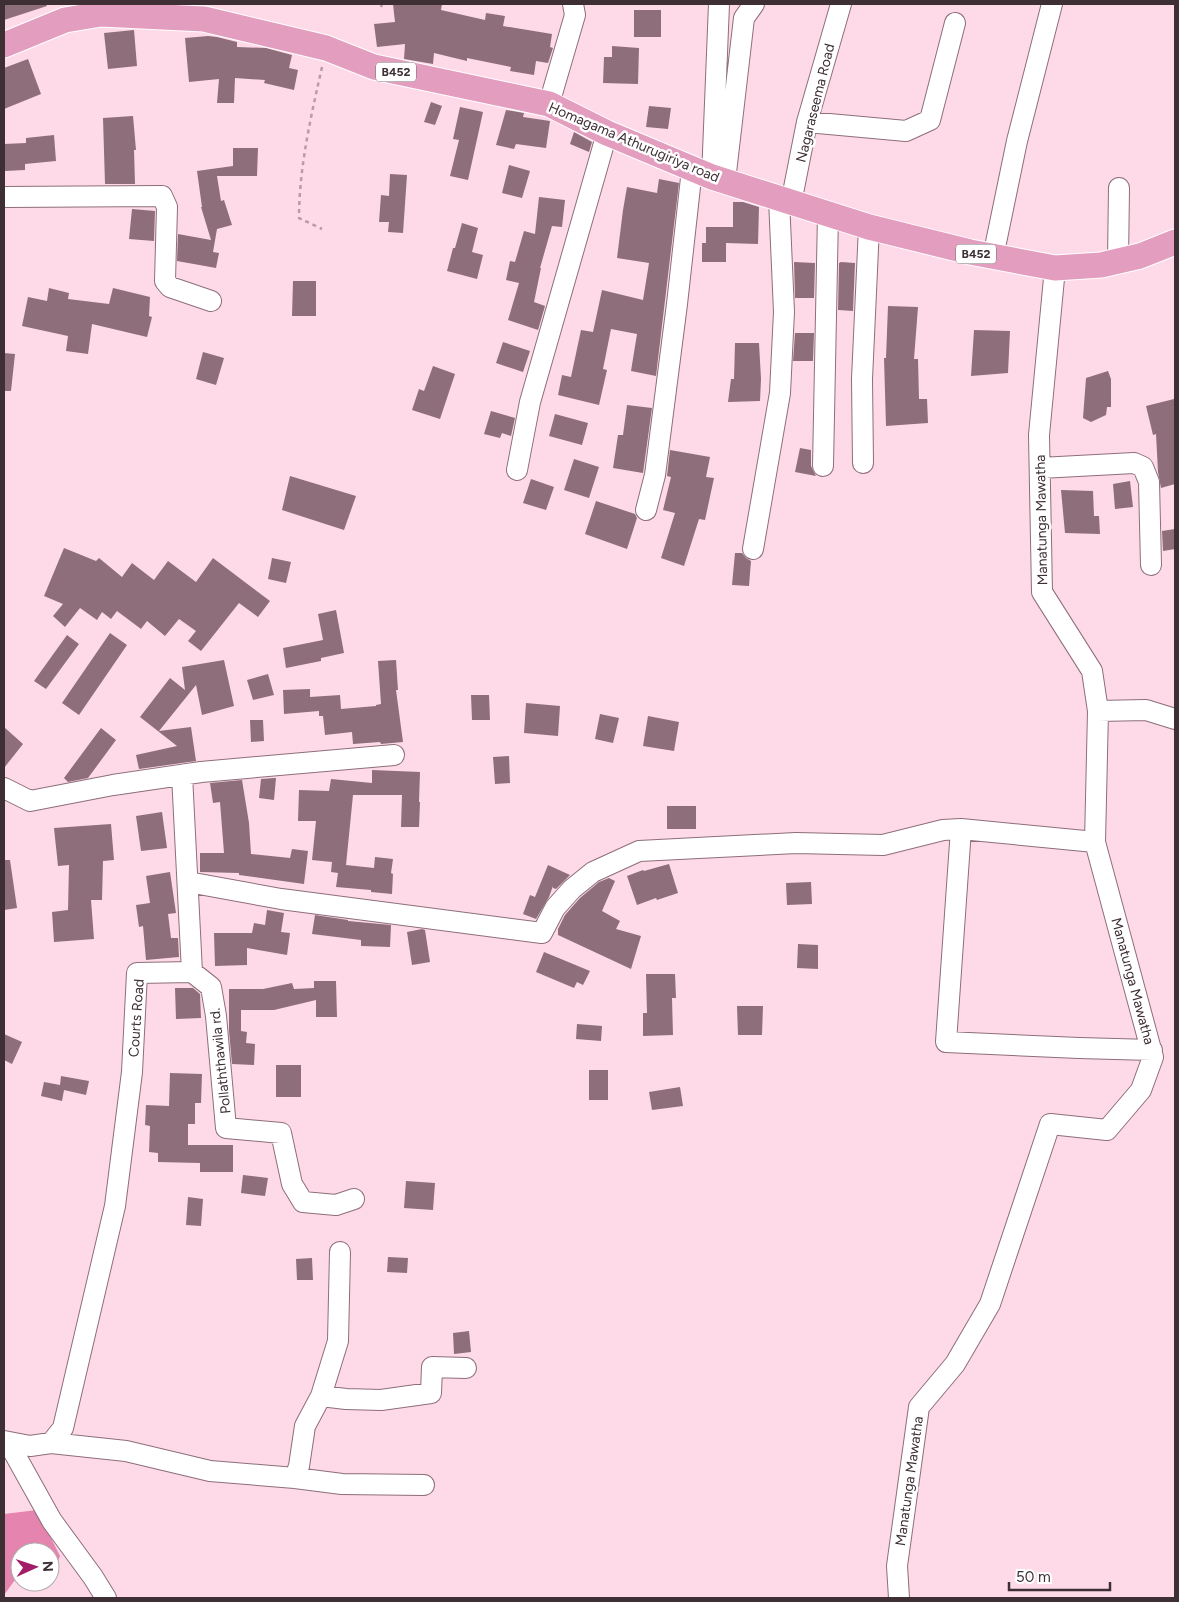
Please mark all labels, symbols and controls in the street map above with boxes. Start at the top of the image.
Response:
street label: Nagaraseema Road [793,42,838,164]
road number: B452 [376,62,416,82]
street label: Homagama Athurugiriya road [546,99,722,186]
road number: B452 [956,244,996,264]
street label: Manatunga Mawatha [1032,454,1051,586]
street label: Manatunga Mawatha [1107,916,1158,1046]
street label: Courts Road [125,978,148,1058]
street label: Pollaththawila rd. [206,1007,235,1115]
street label: Manatunga Mawatha [892,1415,927,1547]
north arrow [10,1542,60,1592]
text: N [39,1560,56,1572]
scale bar [1009,1560,1110,1592]
text: 50 m [1016,1568,1051,1586]

